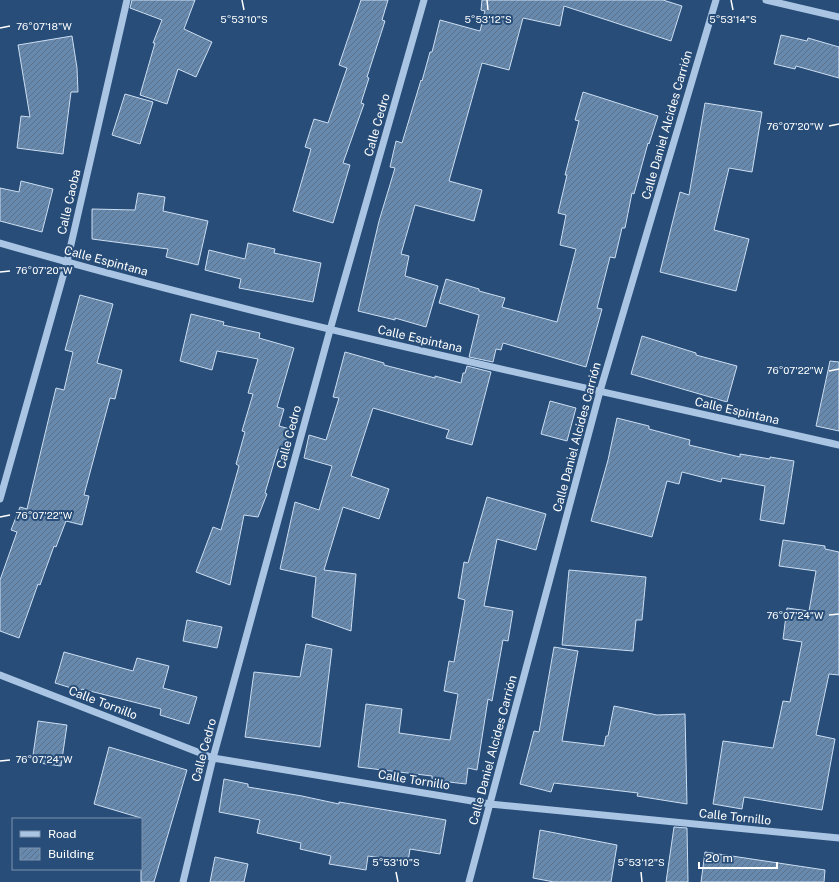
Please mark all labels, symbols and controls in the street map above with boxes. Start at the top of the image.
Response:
text: 5°53'10"S [220,13,268,25]
text: 5°53'12"S [464,13,512,25]
text: 5°53'14"S [709,13,757,25]
text: 76°07'18"W [16,20,72,32]
street label: Calle Daniel Alcides Carrión [639,49,695,201]
street label: Calle Cedro [361,92,393,158]
text: 76°07'20"W [767,120,824,132]
street label: Calle Caoba [55,168,83,236]
street label: Calle Espintana [63,243,149,279]
text: 76°07'20"W [16,264,73,276]
street label: Calle Espintana [376,322,464,356]
street label: Calle Daniel Alcides Carrión [550,361,604,513]
text: 76°07'22"W [767,364,824,376]
street label: Calle Espintana [693,394,781,428]
street label: Calle Cedro [274,404,304,470]
text: 76°07'22"W [16,509,73,521]
text: 76°07'24"W [766,609,824,621]
street label: Calle Daniel Alcides Carrión [466,674,520,826]
street label: Calle Tornillo [67,683,140,723]
street label: Calle Cedro [189,717,219,783]
text: 76°07'24"W [15,753,73,765]
street label: Calle Tornillo [377,767,451,793]
street label: Calle Tornillo [698,806,772,828]
legend [12,818,142,870]
text: Road [48,827,76,841]
scale bar [699,844,777,870]
text: Building [48,847,94,861]
text: 20 m [705,851,733,865]
text: 5°53'10"S [372,856,420,868]
text: 5°53'12"S [617,856,665,868]

